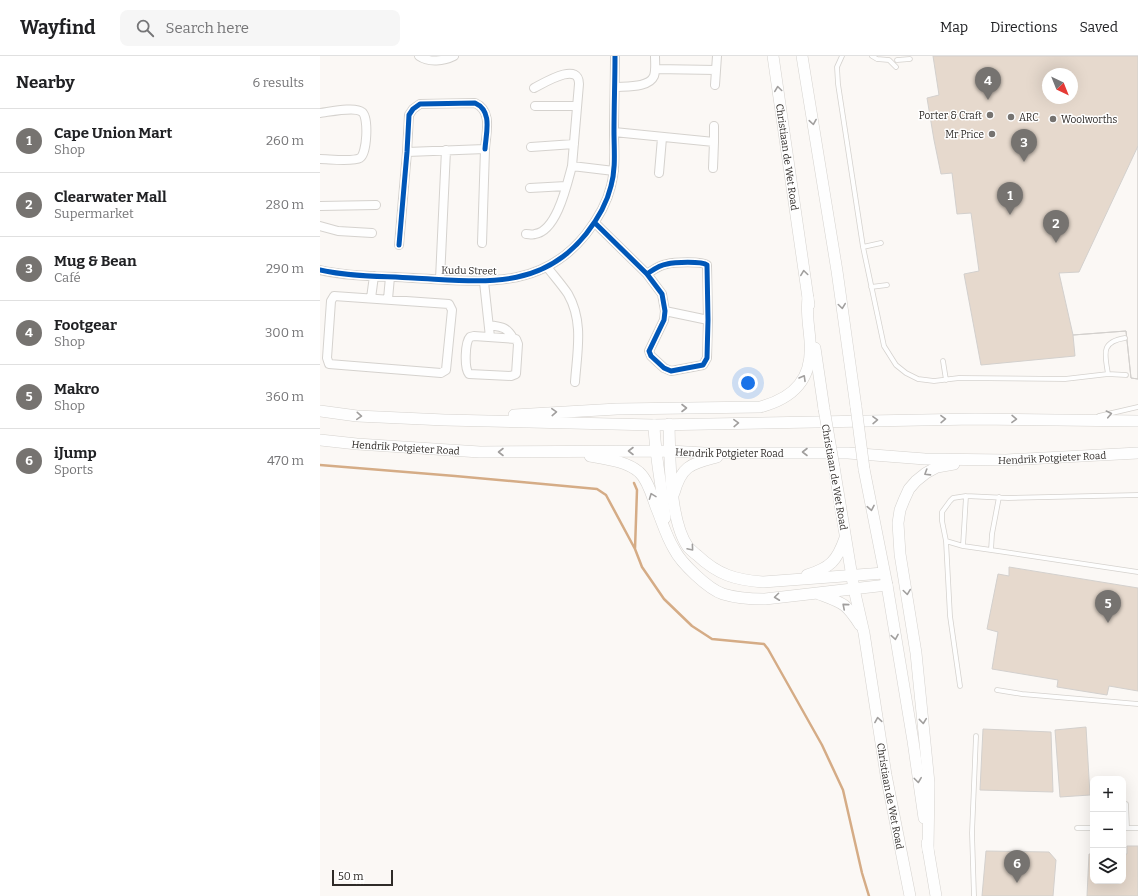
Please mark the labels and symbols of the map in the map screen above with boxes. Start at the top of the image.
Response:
pin: 4 [975,67,1001,100]
north arrow [1042,68,1078,104]
one-way arrow [774,86,783,92]
street label: Christiaan de Wet Road [773,103,800,211]
place label: Porter & Craft [919,110,982,122]
marker: Porter & Craft [985,110,995,120]
marker: ARC [1006,112,1016,122]
place label: ARC [1019,112,1039,124]
marker: Woolworths [1048,114,1058,124]
place label: Woolworths [1061,114,1117,126]
one-way arrow [808,119,817,125]
place label: Mr Price [945,129,984,141]
marker: Mr Price [987,129,997,139]
pin: 3 [1011,129,1037,162]
pin: 1 [997,182,1023,215]
pin: 2 [1043,210,1069,243]
street label: Kudu Street [441,265,497,277]
one-way arrow [800,270,809,276]
one-way arrow [837,303,846,309]
your location [738,373,758,393]
one-way arrow [799,375,806,382]
one-way arrow [681,404,687,412]
one-way arrow [551,408,557,417]
one-way arrow [1106,410,1112,418]
one-way arrow [356,411,362,420]
one-way arrow [940,415,946,423]
one-way arrow [1011,415,1017,423]
one-way arrow [872,416,878,424]
one-way arrow [733,419,739,427]
street label: Christiaan de Wet Road [819,423,849,531]
street label: Hendrik Potgieter Road [351,438,460,458]
street label: Hendrik Potgieter Road [675,446,784,460]
one-way arrow [628,447,634,455]
one-way arrow [498,448,504,456]
one-way arrow [802,448,808,456]
street label: Hendrik Potgieter Road [998,450,1107,467]
one-way arrow [924,469,931,476]
one-way arrow [649,493,657,500]
one-way arrow [867,504,875,511]
one-way arrow [686,544,693,551]
one-way arrow [902,589,911,595]
pin: 5 [1095,590,1121,623]
one-way arrow [773,592,780,601]
one-way arrow [842,604,850,611]
one-way arrow [891,634,899,640]
one-way arrow [874,717,882,723]
one-way arrow [918,718,927,724]
street label: Christiaan de Wet Road [874,742,906,850]
one-way arrow [913,777,922,783]
pin: 6 [1004,850,1030,883]
scale bar [332,868,393,887]

